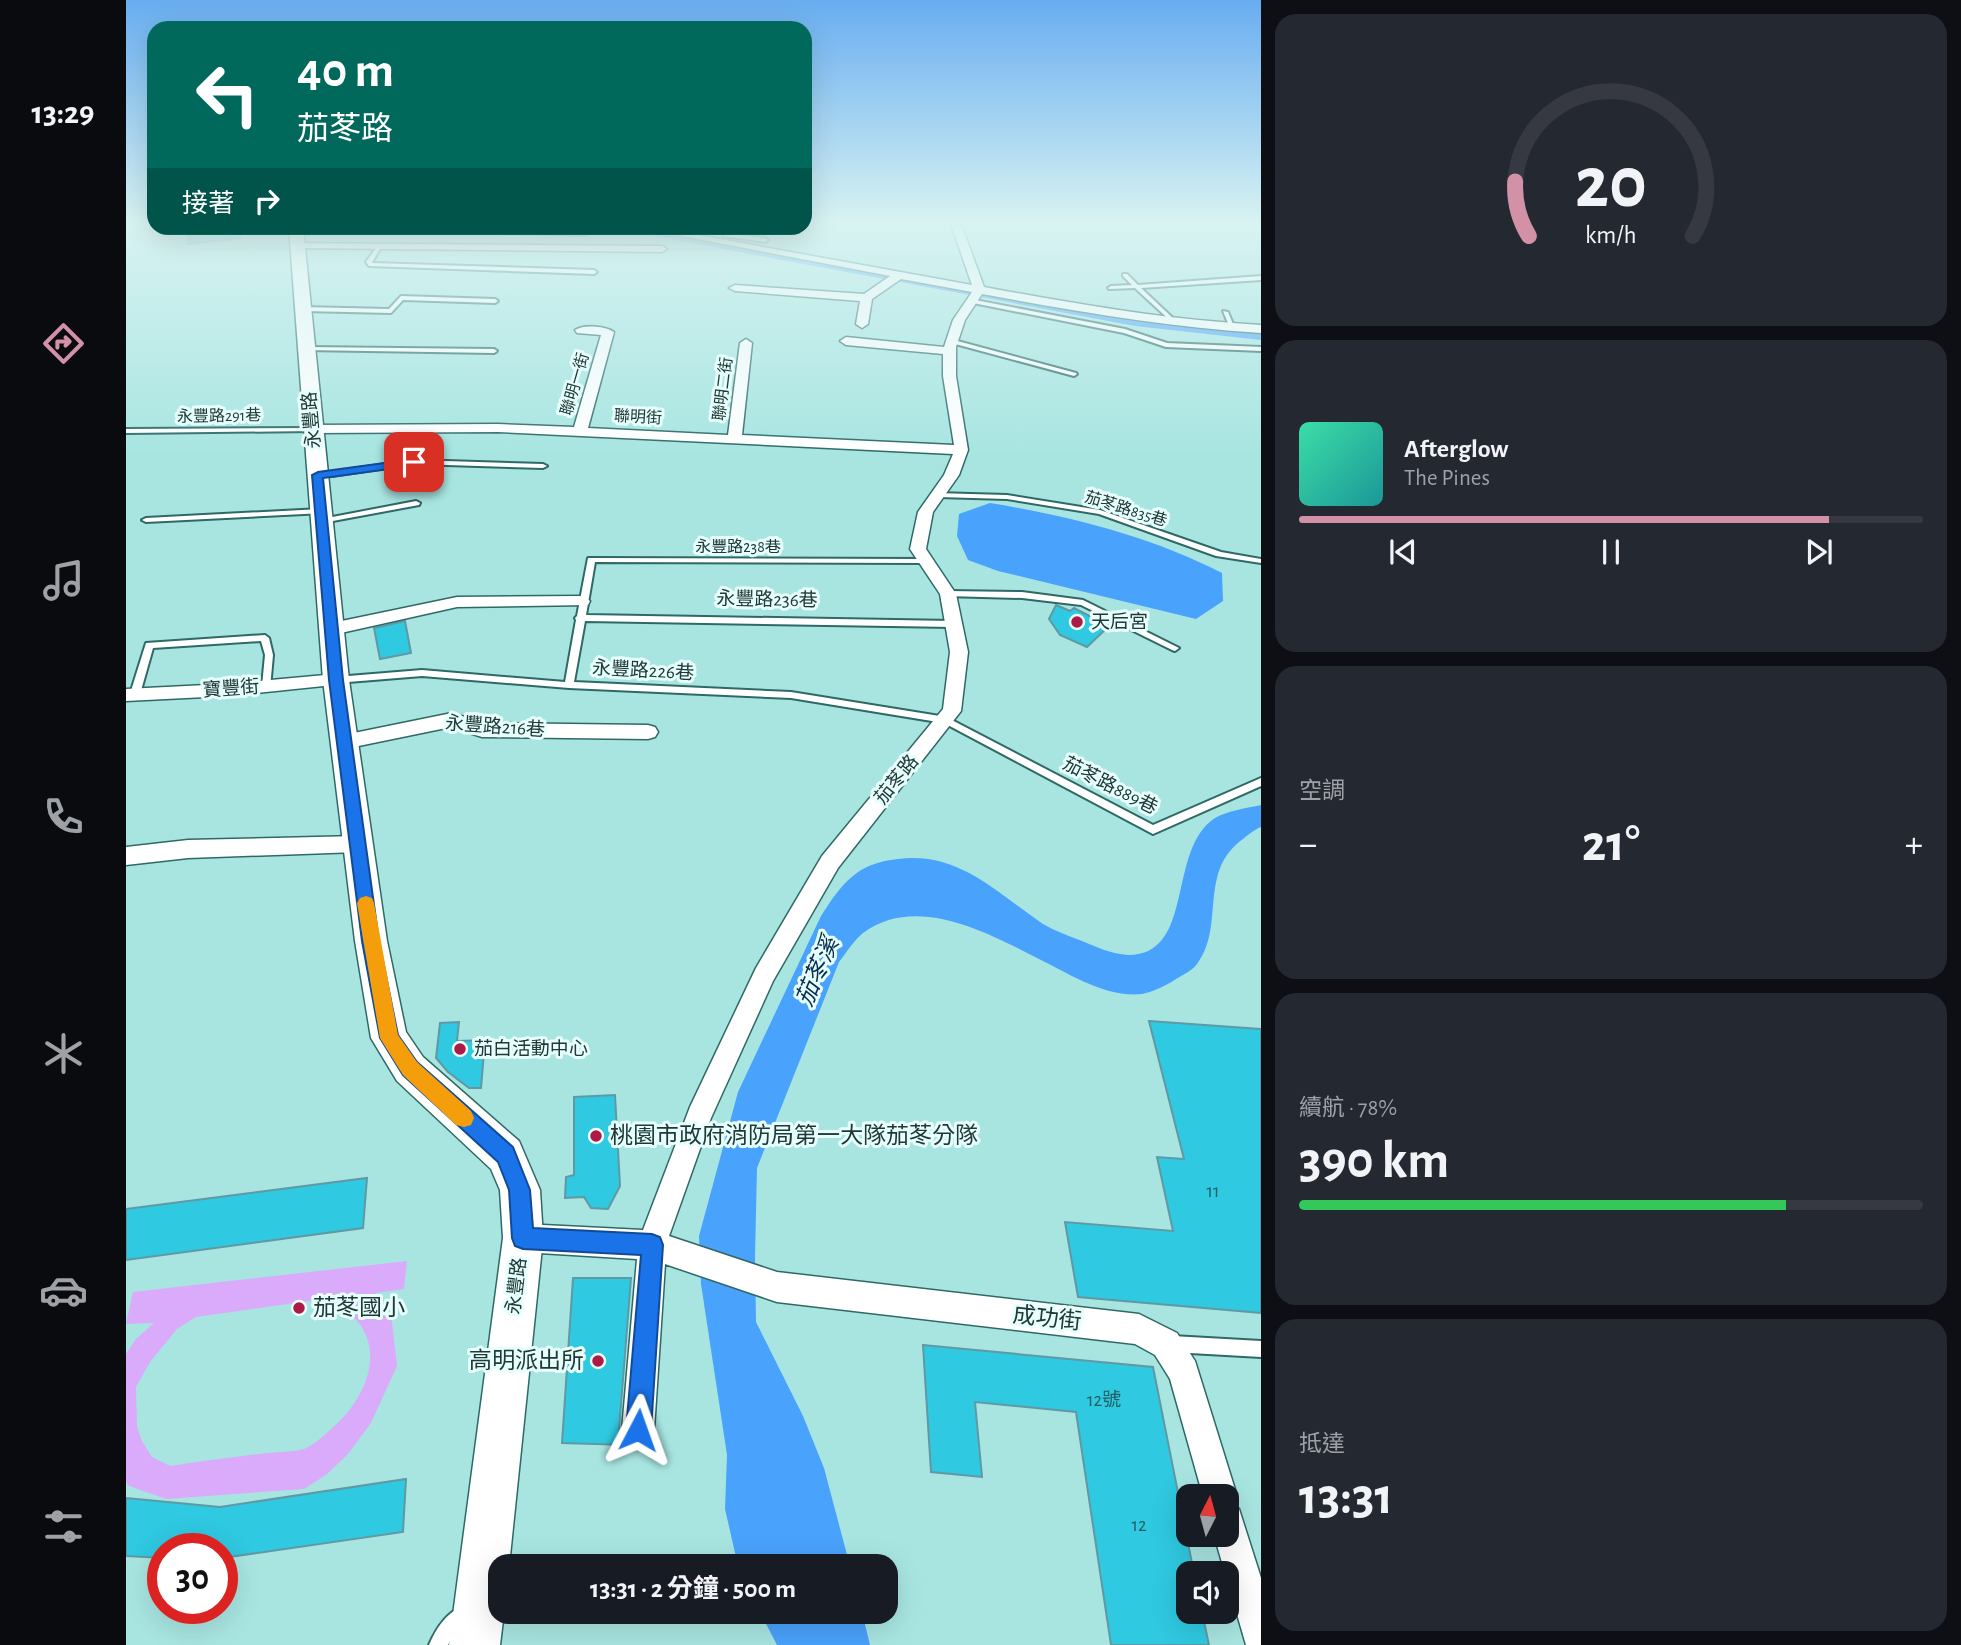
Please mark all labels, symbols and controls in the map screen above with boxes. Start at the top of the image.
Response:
text: 40 m [297,47,394,96]
icon: left [182,49,273,140]
text: 13:29 [31,97,95,129]
text: 茄苳路 [297,113,393,145]
text: 20 [1575,148,1647,221]
icon: right [248,182,286,220]
text: 接著 [182,191,234,217]
text: km/h [1585,223,1637,248]
icon: directions [39,319,88,368]
street label: 聯明一街 [558,351,592,417]
street label: 聯明二街 [710,356,735,422]
street label: 永豐路 [299,391,324,449]
street label: 永豐路291巷 [177,406,261,425]
street label: 聯明街 [614,407,662,426]
pin [384,432,444,492]
text: Afterglow [1404,436,1508,462]
icon: arrive [395,443,433,481]
text: The Pines [1404,467,1490,490]
street label: 茄苳路835巷 [1083,488,1169,529]
icon: previous [1384,533,1422,571]
icon: pause [1592,533,1630,571]
icon: next [1800,533,1838,571]
street label: 永豐路238巷 [695,538,781,555]
icon: music [39,556,88,605]
street label: 永豐路236巷 [716,588,818,610]
place label: 天后宮 [1091,611,1148,632]
marker: 天后宮 [1069,614,1085,630]
street label: 永豐路226巷 [591,657,695,683]
street label: 寶豐街 [202,676,260,700]
street label: 永豐路216巷 [444,712,546,740]
street label: 茄苳路 [870,751,922,808]
street label: 茄苳路889巷 [1060,752,1161,818]
text: 空調 [1299,780,1345,803]
icon: phone [39,792,88,841]
text: 21° [1582,818,1640,870]
text: − [1299,826,1317,864]
text: + [1905,826,1923,864]
water label: 茄苳溪 [791,931,844,1010]
icon: climate [39,1029,88,1078]
place label: 茄白活動中心 [474,1038,588,1059]
marker: 茄白活動中心 [452,1041,468,1057]
text: 續航 · 78% [1299,1097,1397,1120]
place label: 桃園市政府消防局第一大隊茄苳分隊 [610,1123,978,1148]
marker: 桃園市政府消防局第一大隊茄苳分隊 [588,1128,604,1144]
text: 390 km [1299,1135,1449,1187]
house number: 11 [1206,1182,1220,1201]
street label: 永豐路 [503,1256,530,1315]
icon: car [39,1266,88,1315]
place label: 茄苳國小 [313,1295,405,1320]
marker: 茄苳國小 [291,1300,307,1316]
street label: 成功街 [1011,1302,1083,1334]
place label: 高明派出所 [469,1348,584,1373]
marker: 高明派出所 [590,1353,606,1369]
house number: 12號 [1087,1389,1121,1410]
position arrow [601,1393,675,1467]
text: 抵達 [1299,1433,1345,1456]
text: 13:31 [1299,1471,1393,1523]
north arrow [1176,1484,1239,1547]
map controls [1176,1484,1239,1624]
icon: filters [39,1502,88,1551]
house number: 12 [1131,1516,1147,1535]
speed limit sign: 30 [147,1533,238,1624]
button: sound [1176,1561,1239,1624]
text: 13:31 · 2 分鐘 · 500 m [590,1576,796,1602]

